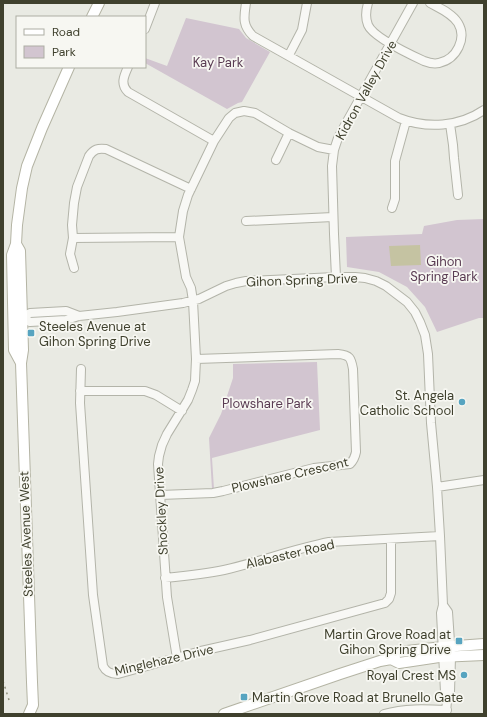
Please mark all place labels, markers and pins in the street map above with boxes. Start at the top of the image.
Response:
place label: Steeles Avenue at Gihon Spring Drive [39,318,151,350]
marker: Steeles Avenue at Gihon Spring Drive [26,328,36,338]
place label: St. Angela Catholic School [360,387,454,419]
marker: St. Angela Catholic School [457,397,467,407]
place label: Martin Grove Road at Gihon Spring Drive [324,626,451,658]
marker: Martin Grove Road at Gihon Spring Drive [454,636,464,646]
place label: Royal Crest MS [367,667,456,684]
marker: Royal Crest MS [459,670,469,680]
place label: Martin Grove Road at Brunello Gate [252,689,463,706]
marker: Martin Grove Road at Brunello Gate [239,692,249,702]

